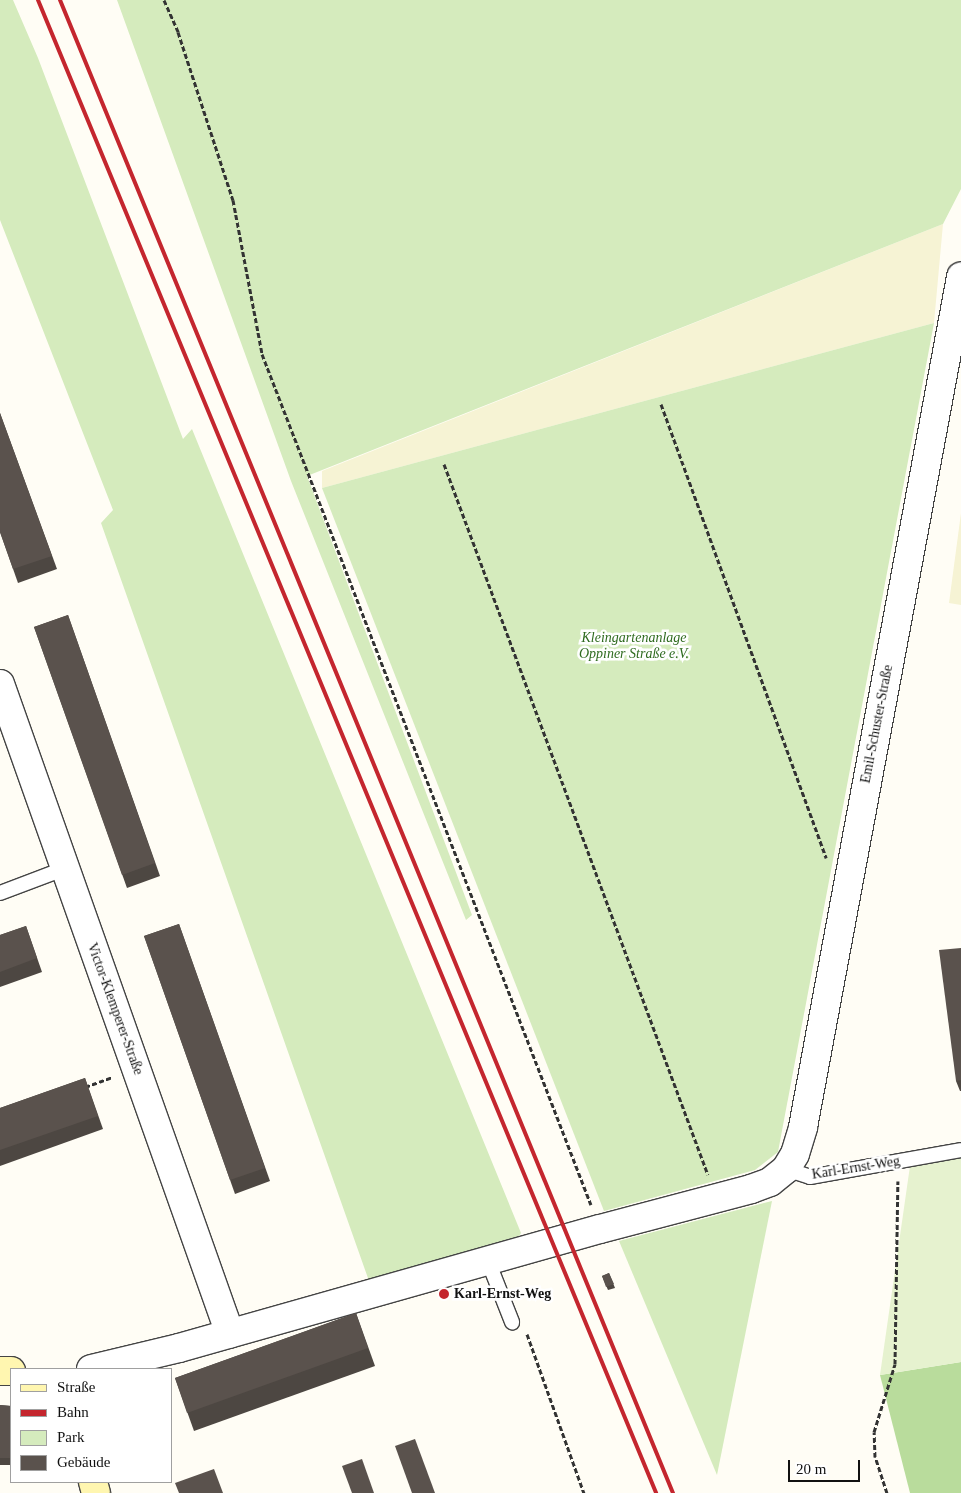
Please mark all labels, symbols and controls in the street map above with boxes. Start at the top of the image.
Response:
park label: Kleingartenanlage Oppiner Straße e.V. [579,630,689,662]
street label: Emil-Schuster-Straße [857,663,897,785]
street label: Victor-Klemperer-Straße [83,941,147,1077]
street label: Karl-Ernst-Weg [811,1153,901,1183]
place label: Karl-Ernst-Weg [454,1286,551,1302]
marker: Karl-Ernst-Weg [438,1288,450,1300]
legend [10,1368,172,1483]
text: Straße [57,1379,95,1395]
text: Bahn [57,1404,89,1420]
text: Park [57,1429,85,1445]
scale bar [791,1450,864,1482]
text: Gebäude [57,1454,110,1470]
text: 20 m [796,1461,826,1477]

